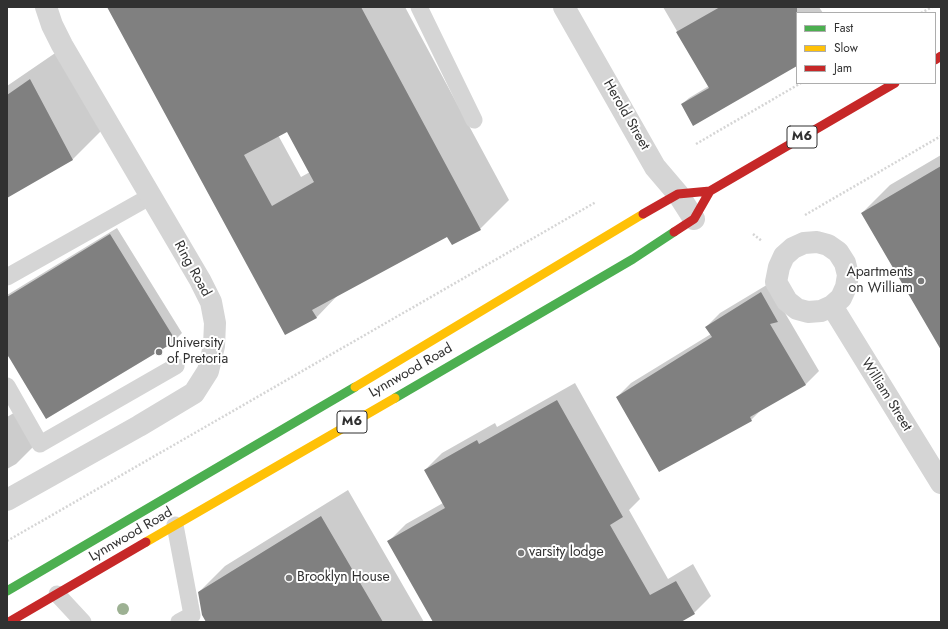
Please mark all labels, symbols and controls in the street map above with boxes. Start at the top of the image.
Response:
legend [796,12,936,84]
text: Fast [834,19,853,37]
text: Slow [834,39,858,57]
text: Jam [834,59,852,77]
street label: Herold Street [599,77,653,153]
road number: M6 [787,126,817,148]
street label: Ring Road [170,238,214,300]
place label: Apartments on William [846,265,913,298]
marker: Apartments on William [916,276,926,286]
place label: University of Pretoria [167,336,228,368]
street label: Lynnwood Road [366,340,456,402]
marker: University of Pretoria [154,347,164,357]
street label: William Street [857,355,915,435]
road number: M6 [337,411,367,433]
street label: Lynnwood Road [86,504,176,566]
place label: varsity lodge [529,545,604,561]
marker: varsity lodge [516,548,526,558]
place label: Brooklyn House [297,570,390,586]
marker: Brooklyn House [284,573,294,583]

